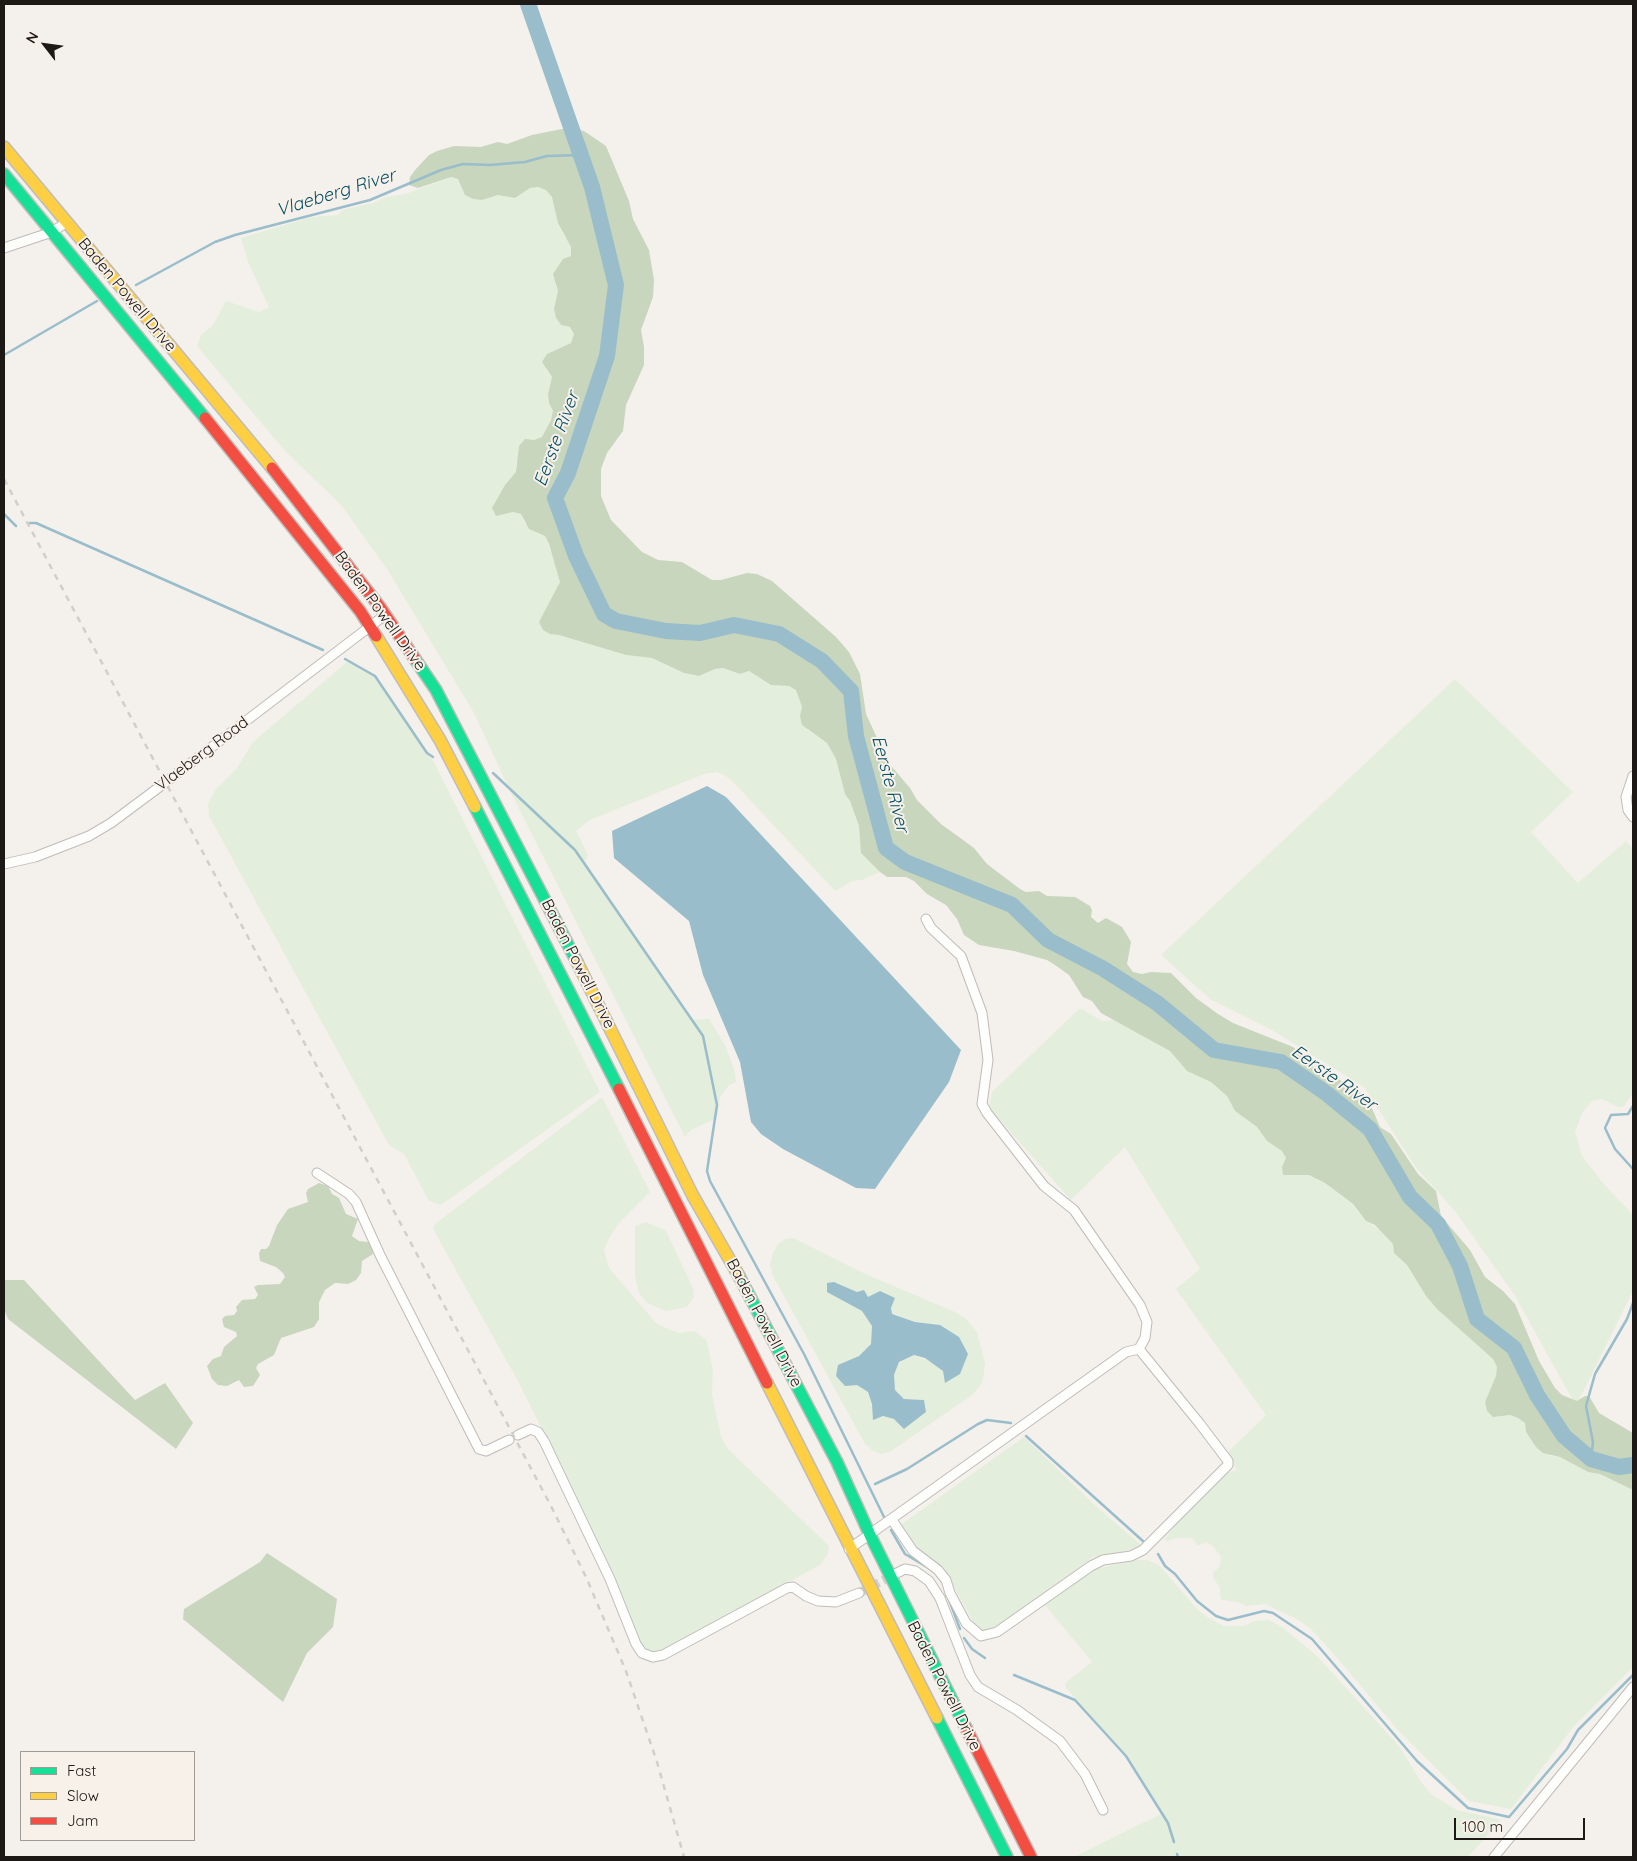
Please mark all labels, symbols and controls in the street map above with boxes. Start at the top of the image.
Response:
north arrow [20,20,70,70]
text: N [22,29,42,46]
water label: Vlaeberg River [274,165,398,221]
street label: Baden Powell Drive [74,234,180,356]
water label: Eerste River [530,389,584,489]
street label: Baden Powell Drive [330,548,430,674]
street label: Vlaeberg Road [152,713,252,795]
water label: Eerste River [867,733,913,835]
street label: Baden Powell Drive [537,896,619,1032]
water label: Eerste River [1287,1041,1381,1115]
street label: Baden Powell Drive [722,1255,806,1391]
street label: Baden Powell Drive [903,1618,985,1754]
legend [20,1751,195,1841]
text: Fast [67,1761,96,1780]
text: Slow [67,1786,99,1805]
scale bar [1457,1808,1588,1840]
text: Jam [67,1811,98,1830]
text: 100 m [1462,1817,1503,1836]

